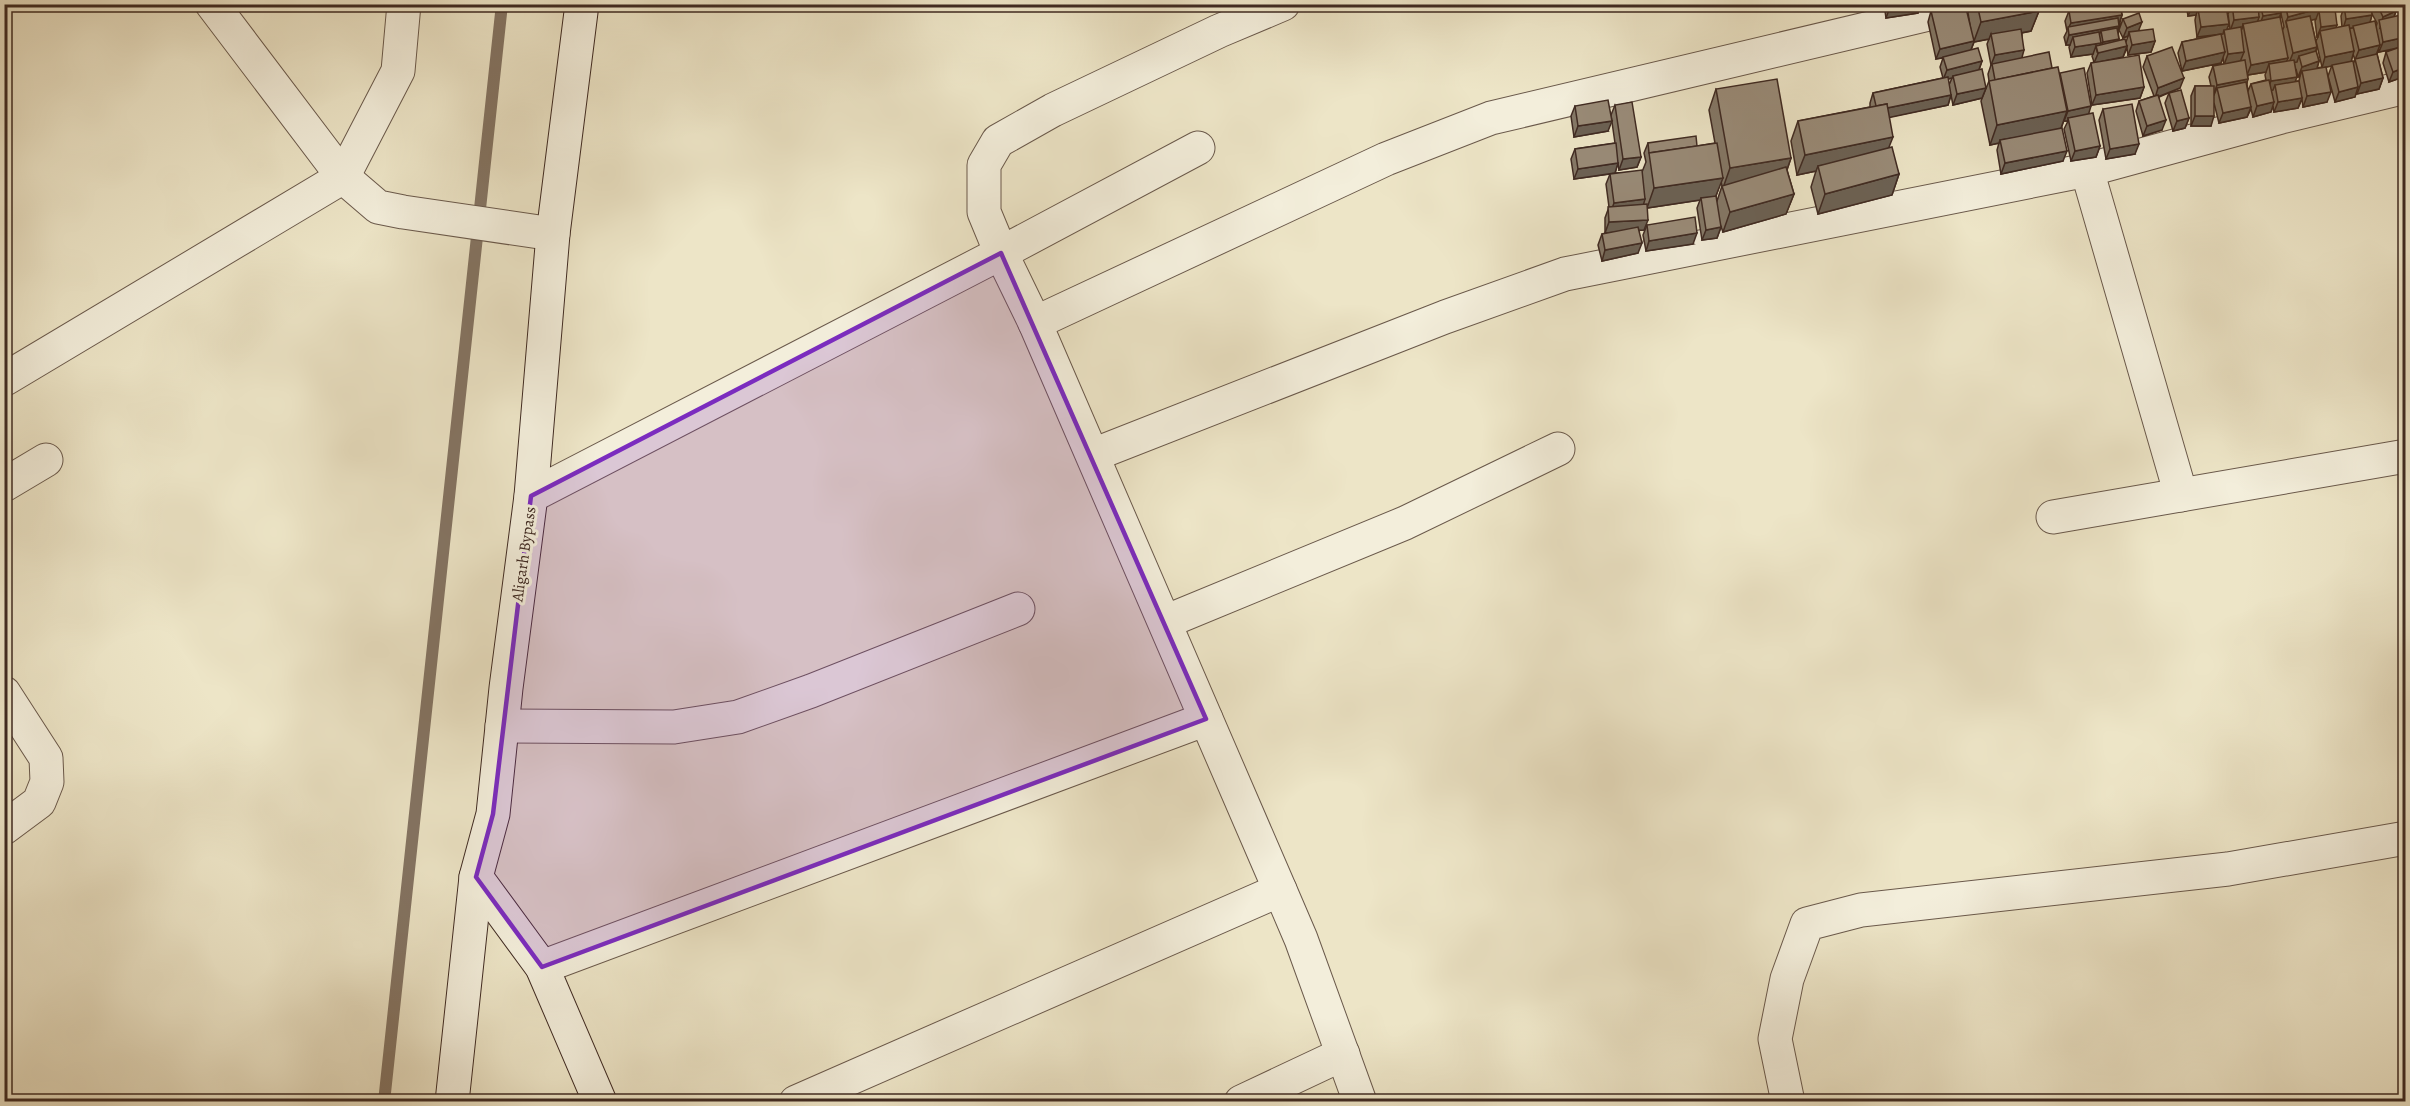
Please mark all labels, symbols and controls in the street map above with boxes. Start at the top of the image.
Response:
street label: Aligarh Bypass [506,505,542,604]

